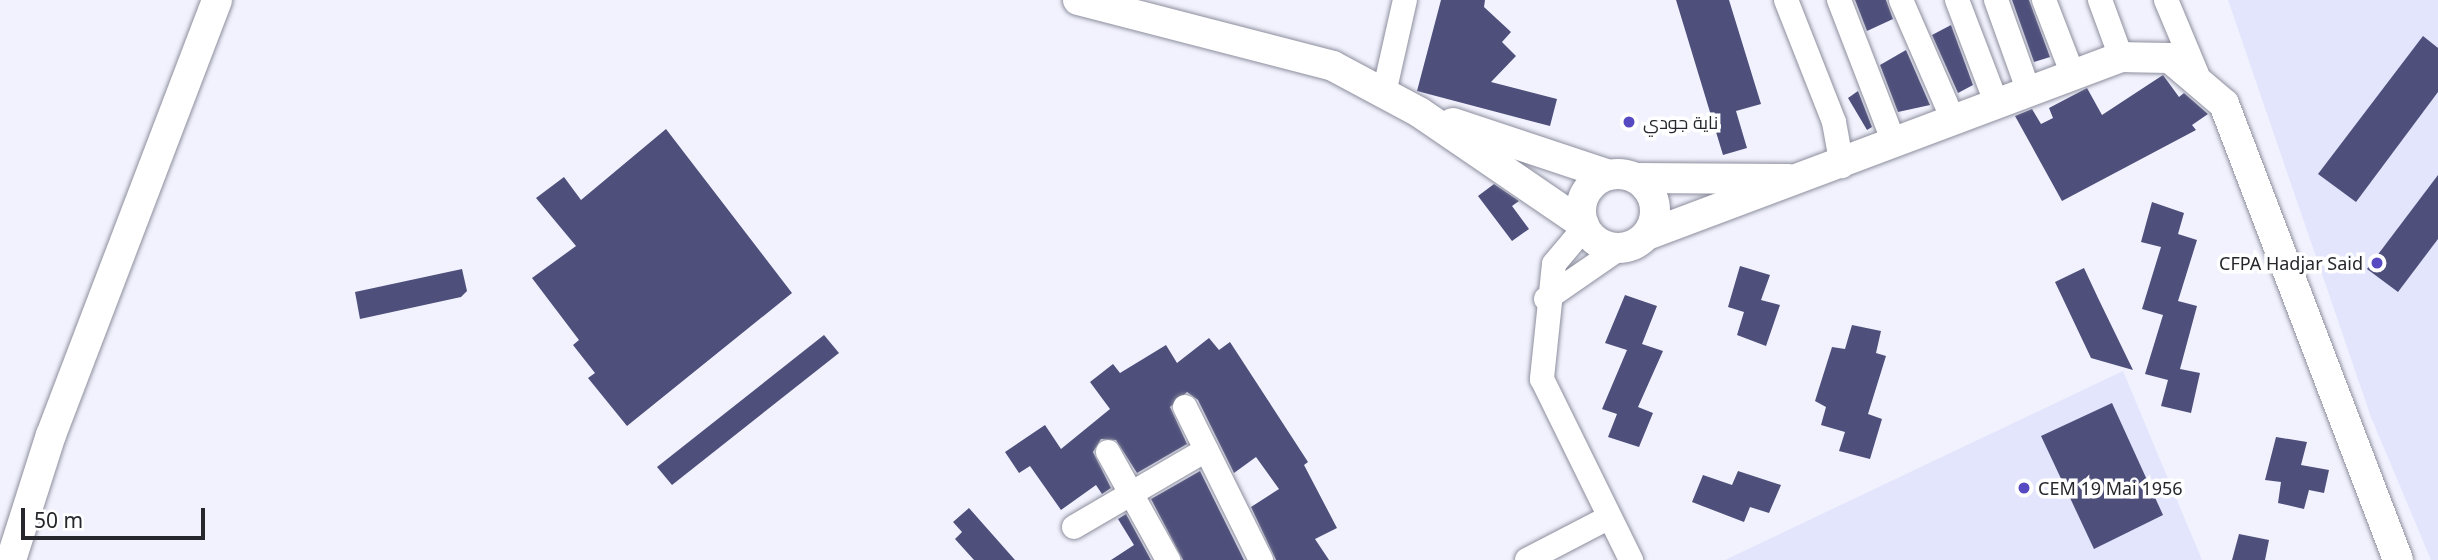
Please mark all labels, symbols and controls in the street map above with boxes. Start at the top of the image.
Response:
place label: ناية جودي [1643,111,1718,133]
marker: ناية جودي [1621,114,1637,130]
place label: CFPA Hadjar Said [2219,252,2363,274]
marker: CFPA Hadjar Said [2369,255,2385,271]
place label: CEM 19 Mai 1956 [2038,477,2183,499]
marker: CEM 19 Mai 1956 [2016,480,2032,496]
scale bar [24,494,208,538]
text: 50 m [34,506,83,534]

